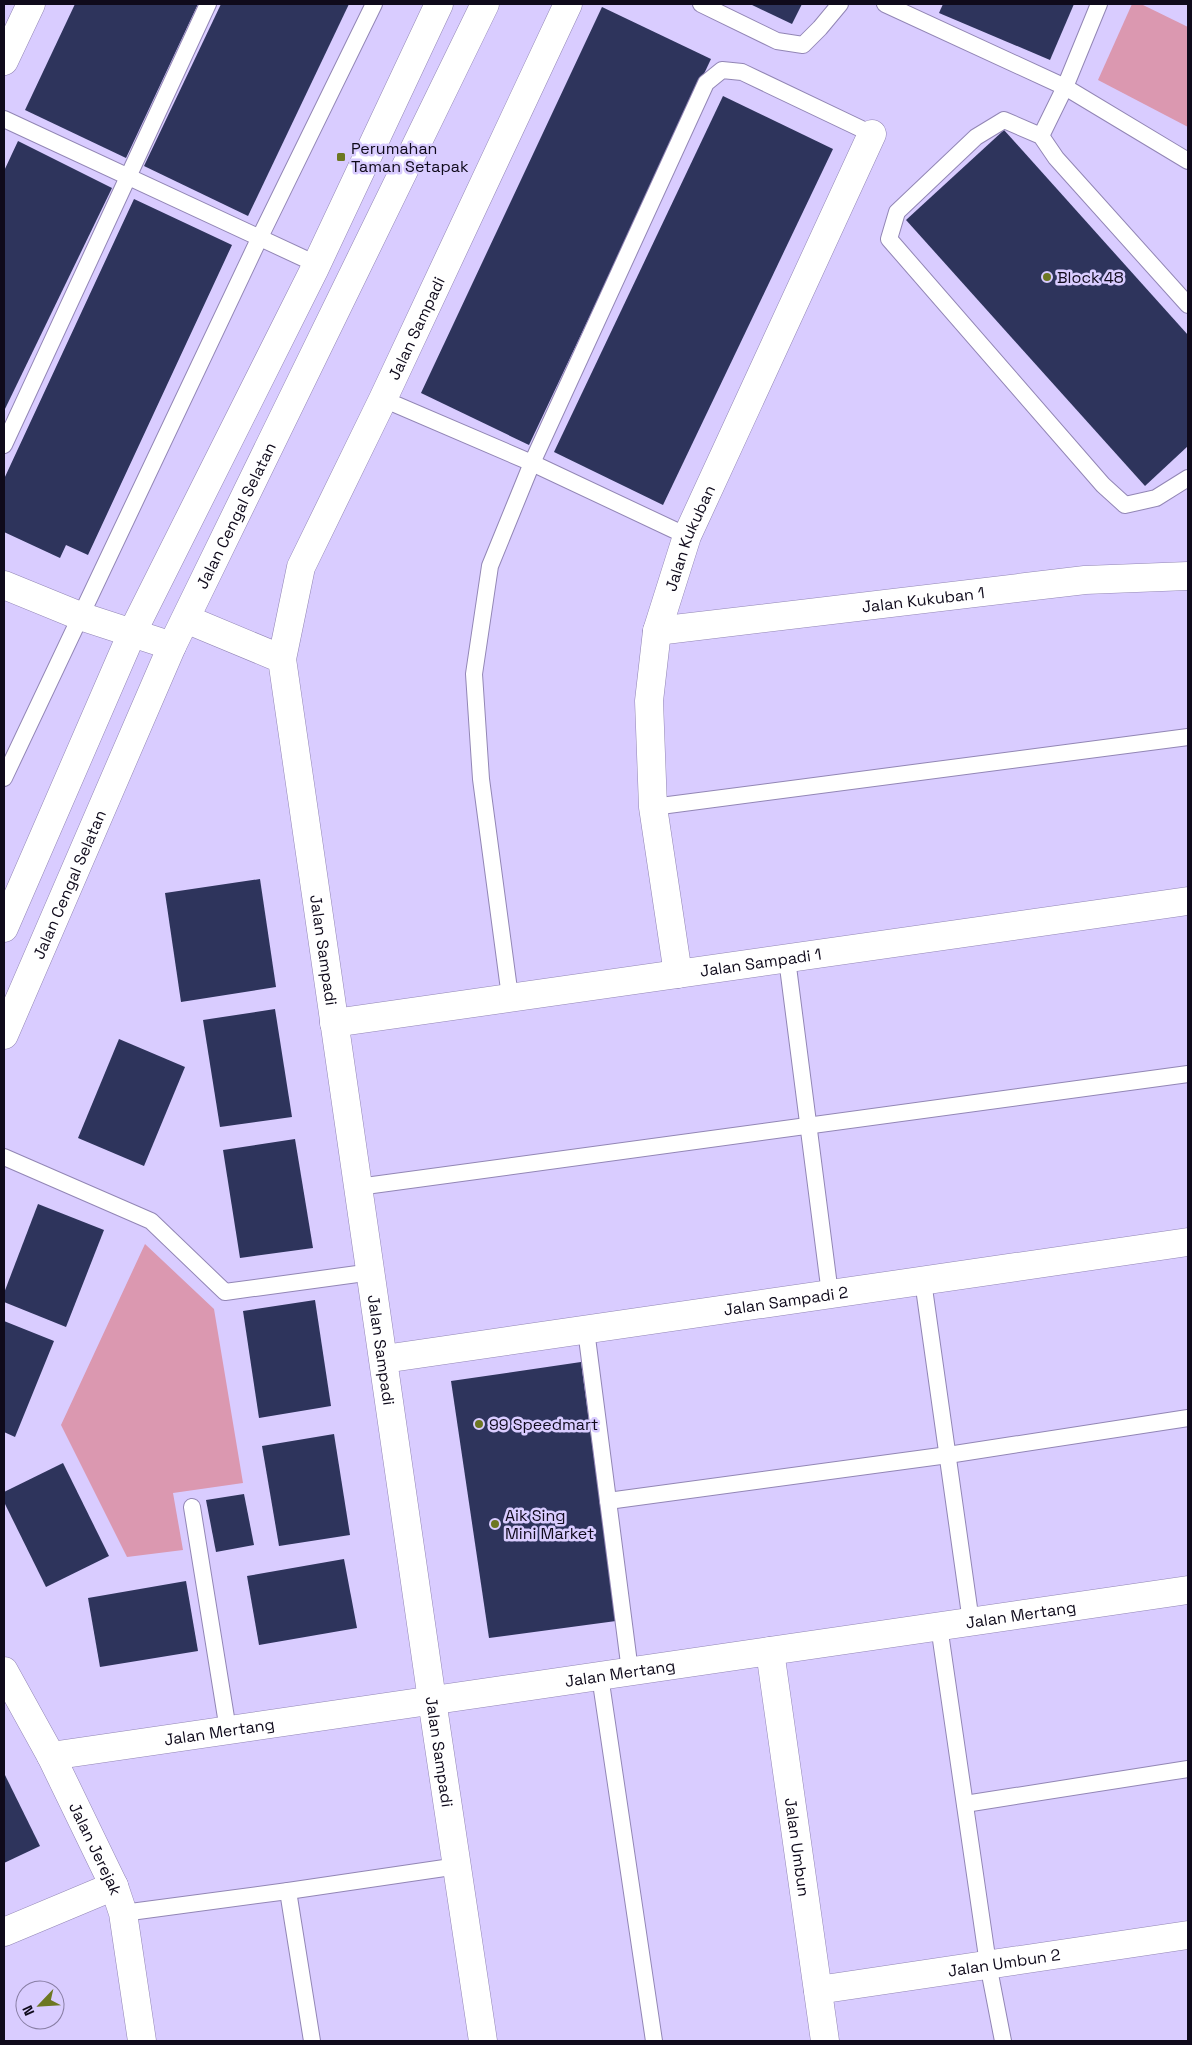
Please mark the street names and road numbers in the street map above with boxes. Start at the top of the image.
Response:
street label: Jalan Sampadi [383,273,450,383]
street label: Jalan Cengal Selatan [191,439,281,592]
street label: Jalan Kukuban [660,482,720,594]
street label: Jalan Kukuban 1 [861,582,986,618]
street label: Jalan Cengal Selatan [28,807,111,963]
street label: Jalan Sampadi [305,893,342,1007]
street label: Jalan Sampadi 1 [699,943,823,982]
street label: Jalan Sampadi 2 [722,1282,849,1320]
street label: Jalan Sampadi [363,1293,399,1407]
street label: Jalan Mertang [964,1596,1077,1633]
street label: Jalan Mertang [563,1655,677,1692]
street label: Jalan Sampadi [421,1695,458,1809]
street label: Jalan Mertang [163,1714,276,1750]
street label: Jalan Umbun [780,1796,815,1898]
street label: Jalan Jerejak [64,1799,126,1898]
street label: Jalan Umbun 2 [946,1944,1062,1982]

